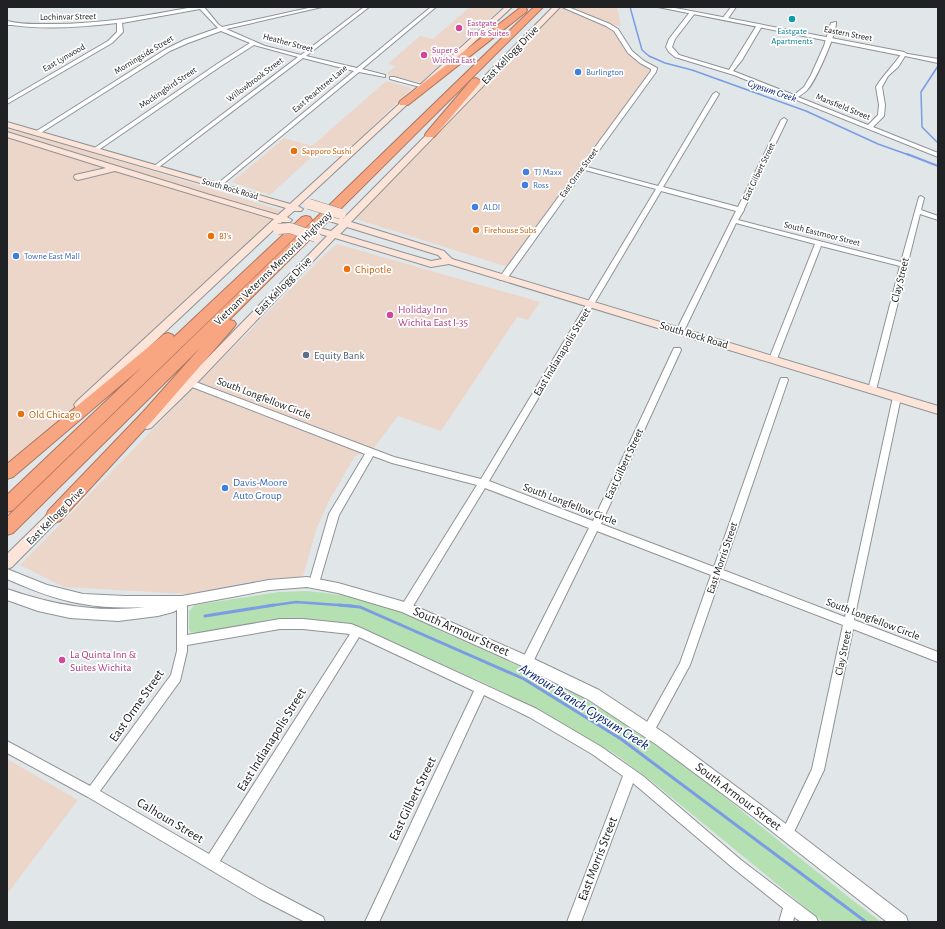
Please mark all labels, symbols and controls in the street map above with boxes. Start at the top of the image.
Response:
street label: Lochinvar Street [40,12,96,22]
marker: Eastgate Apartments [787,14,797,24]
place label: Eastgate Inn & Suites [467,19,509,38]
marker: Eastgate Inn & Suites [454,23,464,33]
street label: East Kellogg Drive [479,24,541,86]
street label: Eastern Street [823,25,873,43]
place label: Eastgate Apartments [771,27,813,46]
street label: Heather Street [262,32,314,54]
street label: Morningside Street [113,34,175,76]
street label: East Lynwood [41,42,87,74]
place label: Super 8 Wichita East [432,46,476,65]
marker: Super 8 Wichita East [419,50,429,60]
street label: Willowbrook Street [225,56,285,104]
street label: East Peachtree Lane [291,63,349,115]
street label: Mockingbird Street [138,65,198,111]
marker: Burlington [573,67,583,77]
place label: Burlington [586,68,623,77]
water label: Gypsum Creek [746,78,798,105]
street label: Mansfield Street [815,92,872,122]
street label: East Gilbert Street [741,142,777,202]
marker: Sapporo Sushi [289,146,299,156]
place label: Sapporo Sushi [302,147,352,156]
street label: East Orme Street [558,147,600,199]
marker: TJ Maxx [521,167,531,177]
place label: TJ Maxx [534,168,562,177]
street label: South Rock Road [201,177,260,201]
marker: Ross [520,180,530,190]
place label: Ross [533,181,549,190]
marker: ALDI [470,202,480,212]
place label: ALDI [483,203,500,212]
street label: Vietnam Veterans Memorial Highway [212,209,334,327]
street label: South Eastmoor Street [783,220,861,248]
marker: Firehouse Subs [471,225,481,235]
place label: Firehouse Subs [484,226,537,235]
marker: BJ's [206,231,216,241]
place label: BJ's [219,232,231,241]
marker: Towne East Mall [11,251,21,261]
place label: Towne East Mall [24,252,80,261]
street label: East Kellogg Drive [252,255,314,317]
street label: Clay Street [889,256,911,304]
marker: Chipotle [342,264,352,274]
place label: Chipotle [355,264,391,275]
place label: Holiday Inn Wichita East I-35 [398,304,469,328]
street label: East Indianapolis Street [531,306,593,398]
marker: Holiday Inn Wichita East I-35 [385,310,395,320]
street label: South Rock Road [658,319,730,351]
marker: Equity Bank [301,350,311,360]
place label: Equity Bank [314,350,365,361]
street label: South Longfellow Circle [215,375,313,421]
marker: Old Chicago [16,409,26,419]
place label: Old Chicago [29,409,80,420]
street label: East Gilbert Street [603,426,645,501]
place label: Davis-Moore Auto Group [233,477,287,501]
street label: South Longfellow Circle [521,481,619,527]
marker: Davis-Moore Auto Group [220,483,230,493]
street label: East Kellogg Drive [24,485,86,547]
street label: East Morris Street [705,520,740,595]
street label: South Longfellow Circle [824,596,922,642]
street label: South Armour Street [411,605,511,659]
street label: Clay Street [833,629,853,677]
place label: La Quinta Inn & Suites Wichita [70,649,137,673]
marker: La Quinta Inn & Suites Wichita [57,655,67,665]
water label: Armour Branch Gypsum Creek [516,661,652,753]
street label: East Orme Street [107,668,167,744]
street label: East Indianapolis Street [235,686,309,794]
street label: East Gilbert Street [387,755,439,843]
street label: South Armour Street [693,761,783,833]
street label: Calhoun Street [134,796,206,846]
street label: East Morris Street [576,815,620,903]

